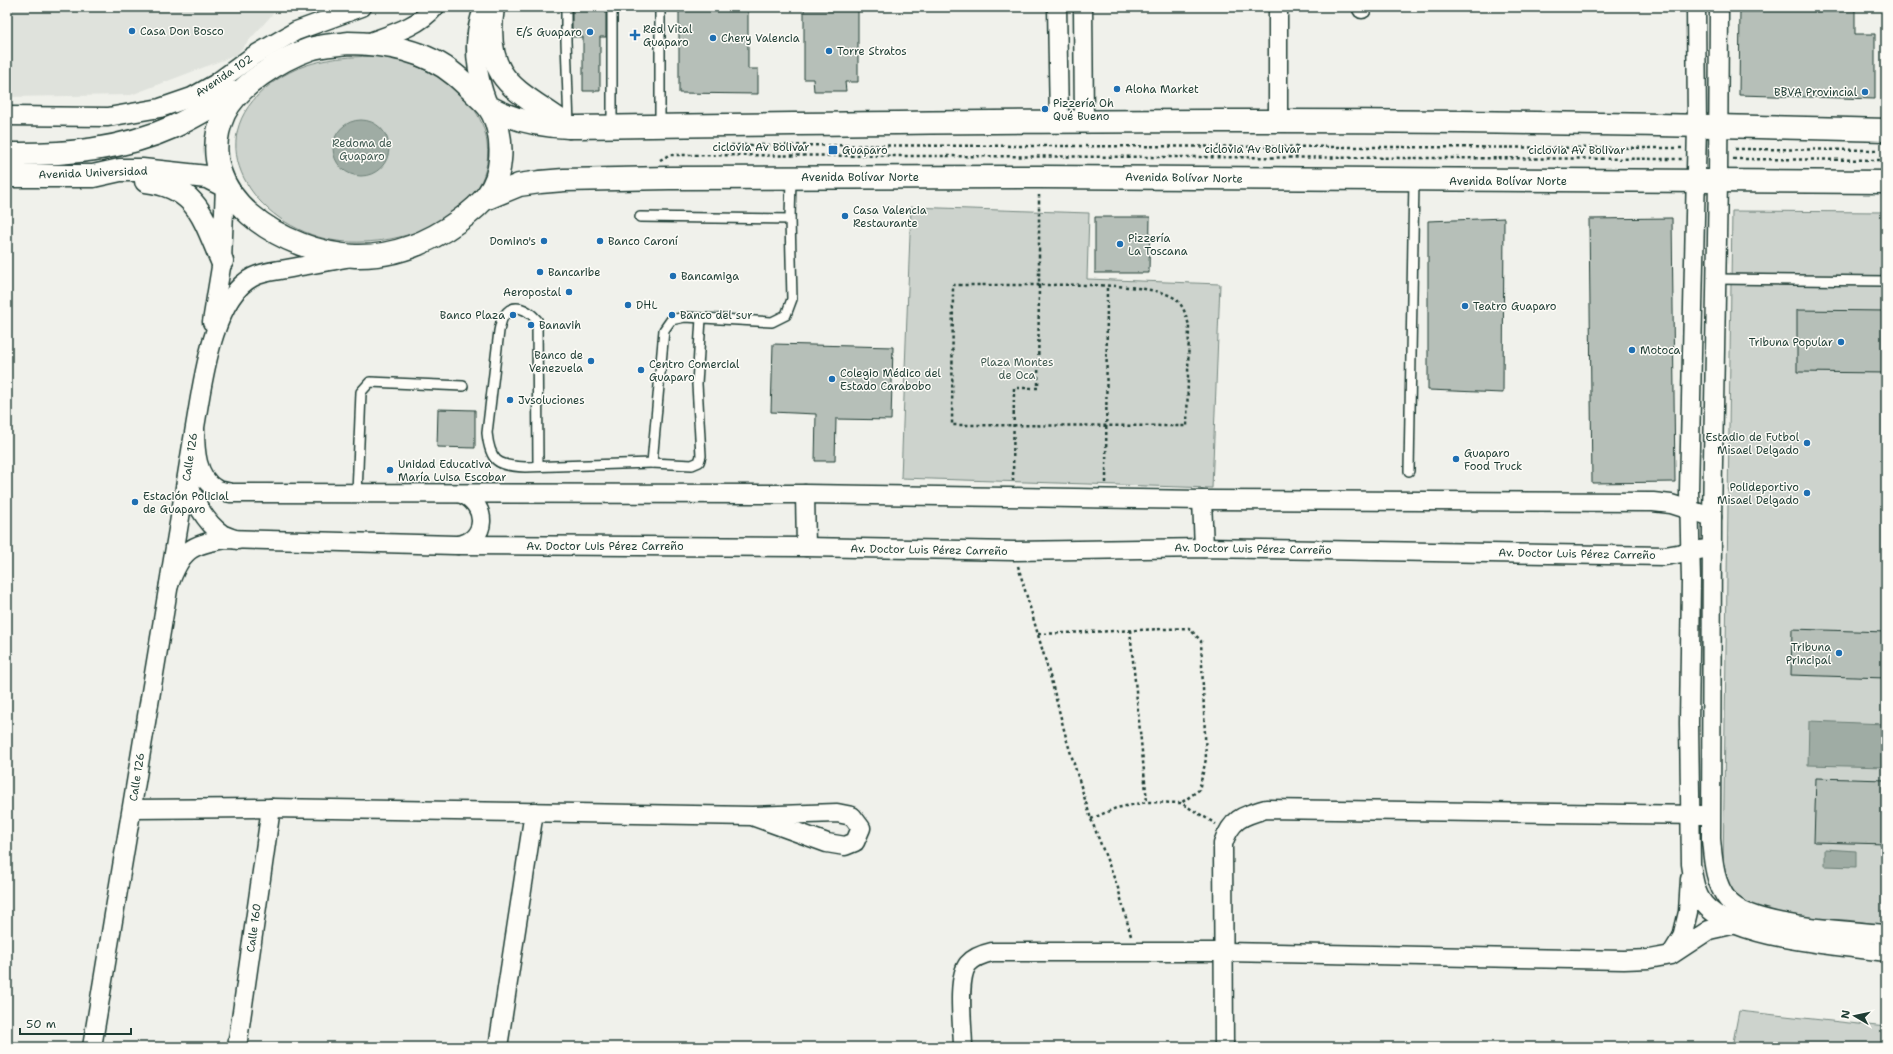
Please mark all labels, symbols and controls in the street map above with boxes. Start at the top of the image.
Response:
place label: Red Vital Guaparo [643,22,693,50]
place label: Casa Don Bosco [140,24,224,39]
place label: E/S Guaparo [516,25,582,40]
marker: Casa Don Bosco [127,26,137,36]
marker: E/S Guaparo [585,27,595,37]
marker: Red Vital Guaparo [630,30,640,40]
place label: Chery Valencia [721,31,800,46]
marker: Chery Valencia [708,33,718,43]
place label: Torre Stratos [837,44,907,59]
marker: Torre Stratos [824,46,834,56]
street label: Avenida 102 [193,51,255,101]
place label: Aloha Market [1125,82,1199,97]
marker: Aloha Market [1112,84,1122,94]
place label: BBVA Provincial [1774,85,1858,100]
marker: BBVA Provincial [1860,87,1870,97]
place label: Pizzería Oh Qué Bueno [1053,96,1114,124]
marker: Pizzería Oh Qué Bueno [1040,104,1050,114]
park label: Redoma de Guaparo [332,136,392,164]
street label: ciclovia Av Bolivar [712,140,810,155]
street label: ciclovia Av Bolivar [1204,142,1302,157]
place label: Guaparo [842,143,888,158]
street label: ciclovia Av Bolivar [1528,143,1626,158]
marker: Guaparo [827,144,839,156]
street label: Avenida Universidad [38,164,148,182]
street label: Avenida Bolívar Norte [1125,169,1243,187]
street label: Avenida Bolívar Norte [801,170,919,185]
street label: Avenida Bolívar Norte [1449,174,1567,189]
place label: Casa Valencia Restaurante [853,203,927,231]
marker: Casa Valencia Restaurante [840,211,850,221]
place label: Pizzería La Toscana [1128,231,1188,259]
place label: Domino's [489,234,536,249]
place label: Banco Caroní [608,234,678,249]
marker: Domino's [539,236,549,246]
marker: Banco Caroní [595,236,605,246]
marker: Pizzería La Toscana [1115,239,1125,249]
place label: Bancaribe [548,265,600,280]
marker: Bancaribe [535,267,545,277]
place label: Bancamiga [681,269,739,284]
marker: Bancamiga [668,271,678,281]
place label: Aeropostal [503,285,562,300]
marker: Aeropostal [564,287,574,297]
place label: DHL [636,298,657,313]
place label: Teatro Guaparo [1473,299,1557,314]
marker: DHL [623,300,633,310]
marker: Teatro Guaparo [1460,301,1470,311]
place label: Banco Plaza [440,308,505,323]
place label: Banco del sur [680,308,752,323]
marker: Banco Plaza [508,310,518,320]
marker: Banco del sur [667,310,677,320]
place label: Banavih [539,318,581,333]
marker: Banavih [526,320,536,330]
place label: Tribuna Popular [1749,335,1833,350]
marker: Tribuna Popular [1836,337,1846,347]
place label: Motoca [1640,343,1681,358]
marker: Motoca [1627,345,1637,355]
place label: Banco de Venezuela [529,348,583,376]
park label: Plaza Montes de Oca [980,355,1054,383]
marker: Banco de Venezuela [586,356,596,366]
place label: Centro Comercial Guaparo [649,357,740,385]
marker: Centro Comercial Guaparo [636,365,646,375]
place label: Colegio Médico del Estado Carabobo [840,366,942,394]
marker: Colegio Médico del Estado Carabobo [827,374,837,384]
place label: Jvsoluciones [518,393,585,408]
marker: Jvsoluciones [505,395,515,405]
place label: Estadio de Futbol Misael Delgado [1705,430,1800,458]
street label: Calle 126 [179,432,201,482]
marker: Estadio de Futbol Misael Delgado [1802,438,1812,448]
place label: Guaparo Food Truck [1464,446,1522,474]
marker: Guaparo Food Truck [1451,454,1461,464]
place label: Unidad Educativa María Luisa Escobar [398,457,506,485]
marker: Unidad Educativa María Luisa Escobar [385,465,395,475]
place label: Polideportivo Misael Delgado [1717,480,1799,508]
marker: Polideportivo Misael Delgado [1802,488,1812,498]
place label: Estación Policial de Guaparo [143,489,229,517]
marker: Estación Policial de Guaparo [130,497,140,507]
street label: Av. Doctor Luis Pérez Carreño [526,539,684,554]
street label: Av. Doctor Luis Pérez Carreño [1174,540,1332,558]
street label: Av. Doctor Luis Pérez Carreño [850,541,1008,559]
street label: Av. Doctor Luis Pérez Carreño [1498,545,1656,563]
place label: Tribuna Principal [1786,640,1832,668]
marker: Tribuna Principal [1834,648,1844,658]
street label: Calle 126 [126,752,148,802]
street label: Calle 160 [243,903,265,953]
north arrow [1835,996,1875,1036]
text: N [1838,1009,1854,1020]
scale bar [20,1010,131,1036]
text: 50 m [26,1016,56,1032]

